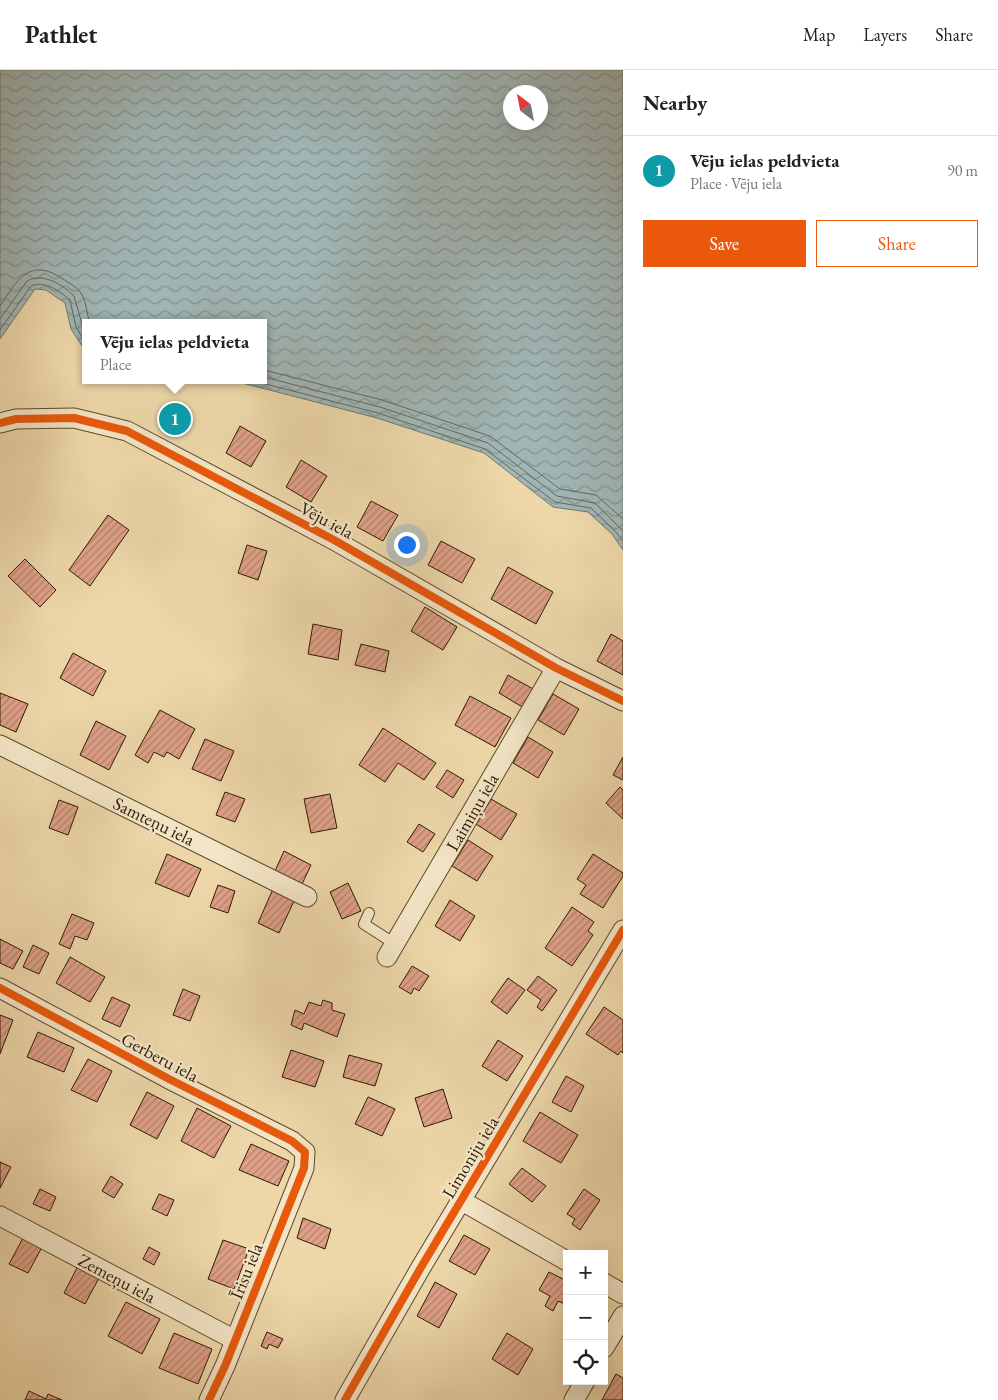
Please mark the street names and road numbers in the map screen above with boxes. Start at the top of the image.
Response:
street label: Vēju iela [296,496,358,544]
street label: Laimiņu iela [441,768,504,855]
street label: Samteņu iela [110,791,199,851]
street label: Gerberu iela [117,1027,203,1087]
street label: Limoniju iela [436,1111,504,1202]
street label: Īrisu iela [224,1239,268,1302]
street label: Zemeņu iela [74,1248,160,1308]

